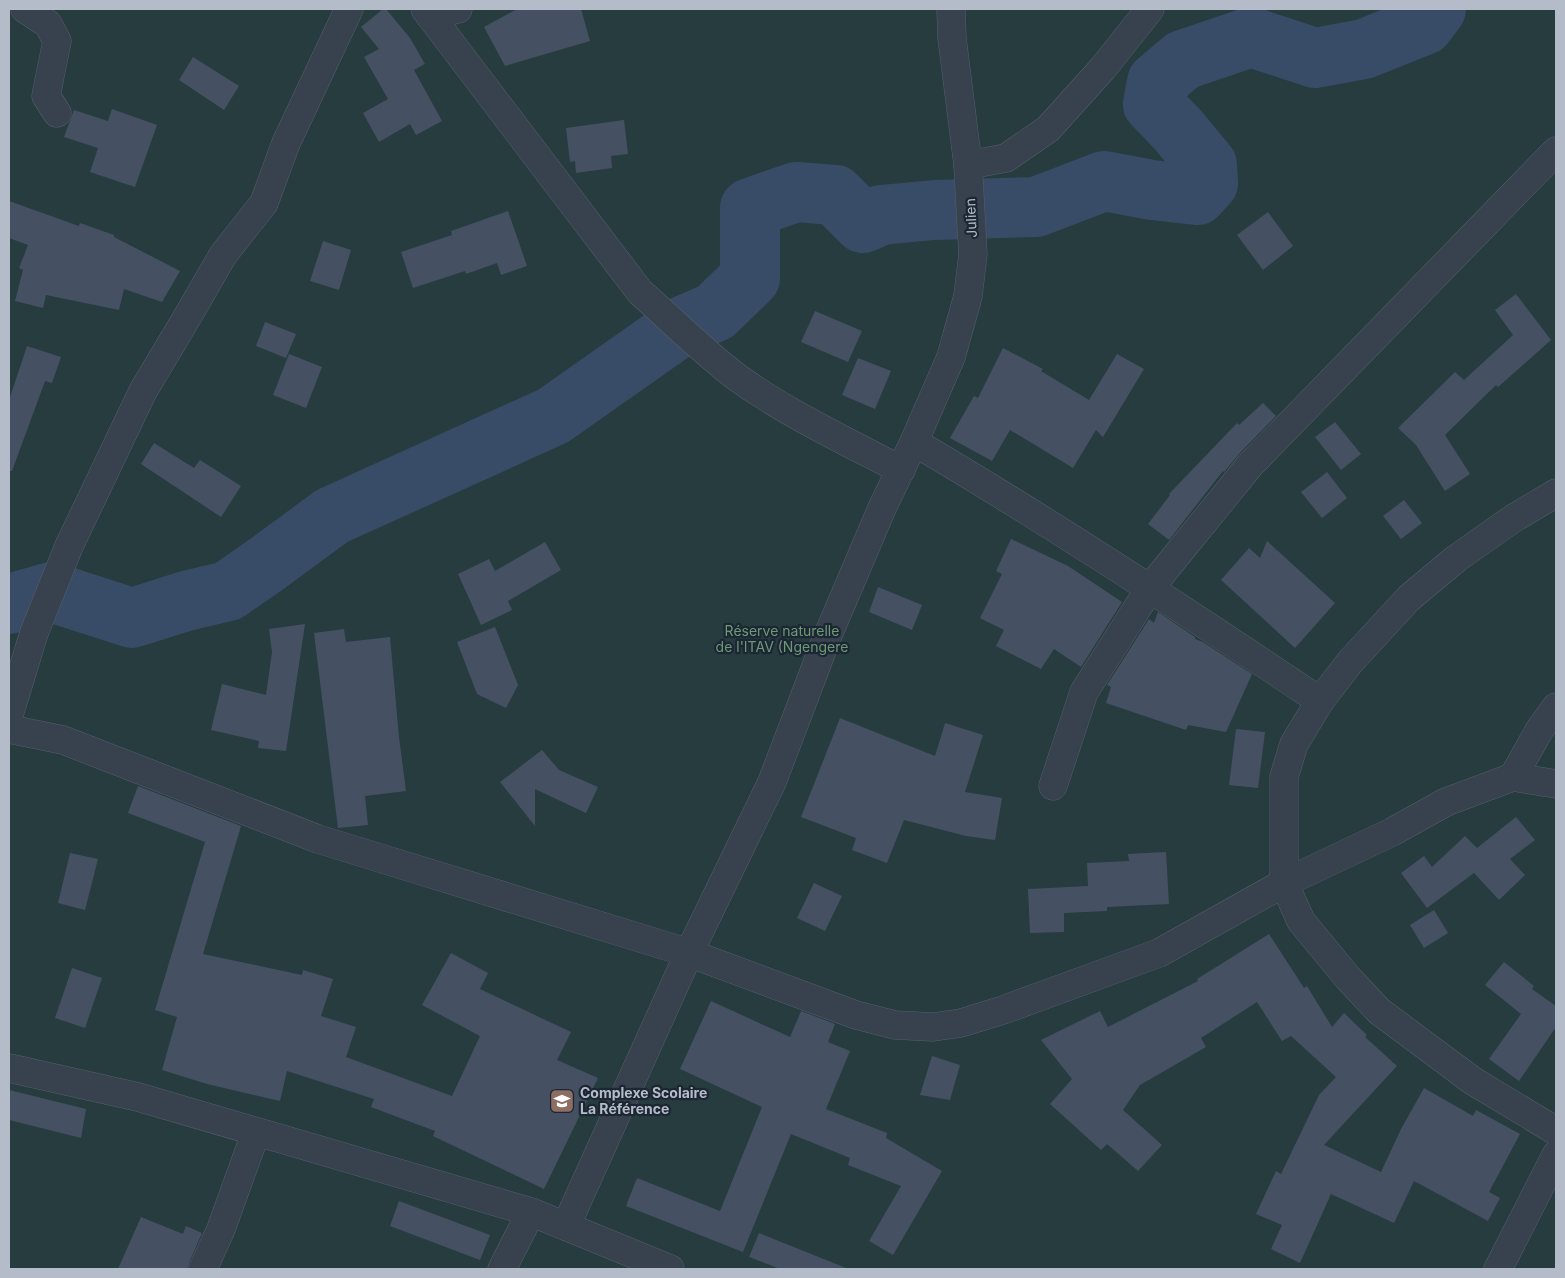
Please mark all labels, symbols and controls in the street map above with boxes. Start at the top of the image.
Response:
street label: Julien [961,198,980,238]
park label: Réserve naturelle de l'ITAV (Ngengere [716,622,848,655]
place label: Complexe Scolaire La Référence [580,1084,707,1117]
school or university icon: Complexe Scolaire La Référence [549,1088,575,1114]

